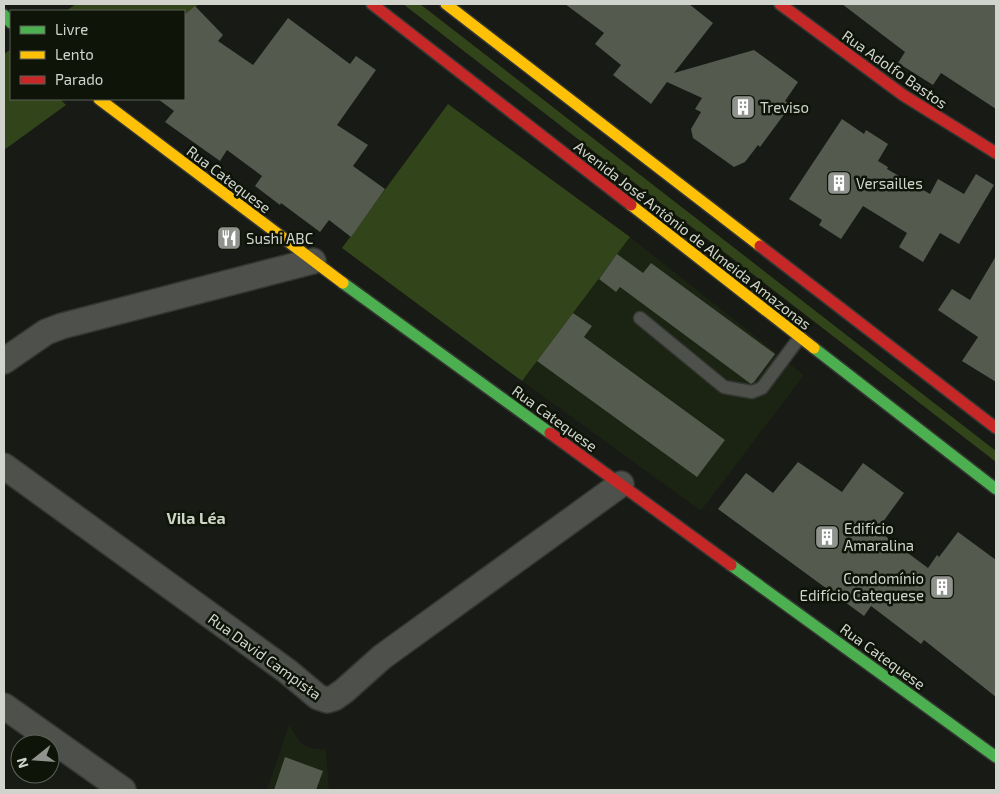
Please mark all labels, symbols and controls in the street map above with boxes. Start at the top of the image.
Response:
legend [10,10,185,100]
text: Livre [55,20,88,38]
street label: Rua Adolfo Bastos [839,26,951,112]
text: Lento [55,45,94,63]
text: Parado [55,70,103,88]
building icon: Treviso [730,94,756,120]
place label: Treviso [760,98,809,116]
street label: Avenida José Antônio de Almeida Amazonas [571,137,815,333]
street label: Rua Catequese [183,141,275,217]
building icon: Versailles [826,170,852,196]
place label: Versailles [856,174,923,192]
restaurant icon: Sushi ABC [216,225,242,251]
place label: Sushi ABC [246,229,314,247]
street label: Rua Catequese [509,381,601,455]
district label: Vila Léa [166,508,226,527]
place label: Edifício Amaralina [844,519,914,554]
building icon: Edifício Amaralina [814,524,840,550]
place label: Condomínio Edifício Catequese [800,569,924,604]
building icon: Condomínio Edifício Catequese [929,574,955,600]
street label: Rua David Campista [205,609,325,703]
street label: Rua Catequese [837,619,929,693]
north arrow [10,734,60,784]
text: N [12,756,32,770]

